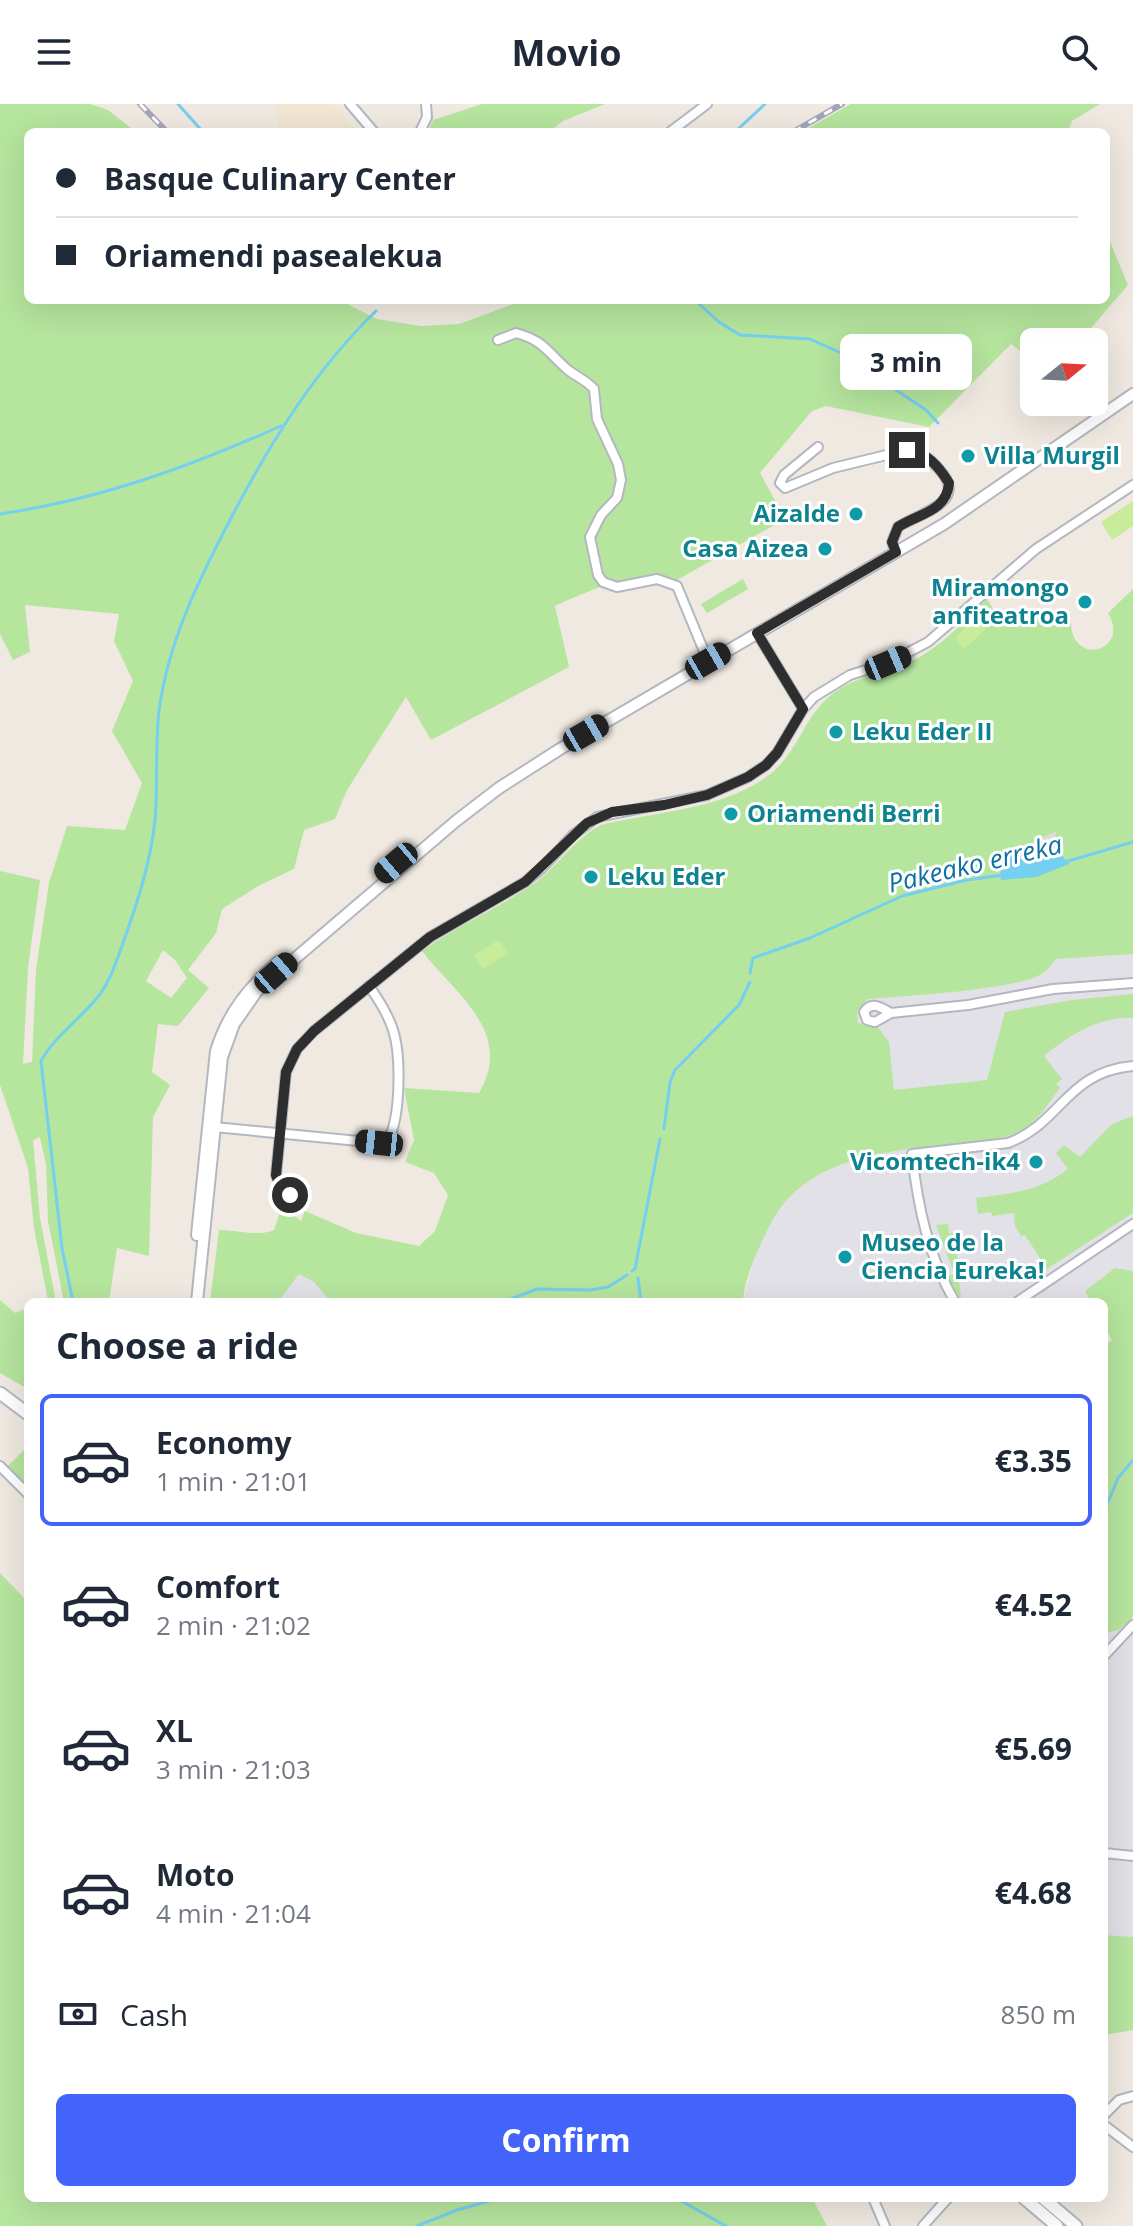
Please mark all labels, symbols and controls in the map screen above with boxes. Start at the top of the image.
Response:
text: Movio [512,28,622,77]
icon: menu [32,30,76,74]
icon: search [1057,30,1101,74]
text: Basque Culinary Center [104,158,456,199]
text: Oriamendi pasealekua [104,235,443,276]
north arrow [1020,328,1108,416]
map controls [1020,328,1108,416]
callout: 3 min [841,334,973,390]
text: 3 min [870,344,942,380]
route end [889,432,925,468]
place label: Villa Murgil [984,438,1120,471]
marker: Villa Murgil [959,447,977,465]
place label: Aizalde [753,496,840,529]
marker: Aizalde [847,505,865,523]
place label: Casa Aizea [682,531,809,564]
marker: Casa Aizea [816,540,834,558]
place label: Miramongo anfiteatroa [931,570,1069,631]
marker: Miramongo anfiteatroa [1076,593,1094,611]
car [681,639,735,683]
car [861,643,915,683]
car [559,711,613,755]
place label: Leku Eder II [852,714,992,747]
marker: Leku Eder II [827,723,845,741]
place label: Oriamendi Berri [747,796,941,829]
marker: Oriamendi Berri [722,805,740,823]
water label: Pakeako erreka [884,825,1066,901]
car [370,838,422,888]
place label: Leku Eder [607,859,725,892]
marker: Leku Eder [582,868,600,886]
car [250,948,302,998]
car [354,1129,404,1157]
place label: Vicomtech-ik4 [850,1144,1020,1177]
marker: Vicomtech-ik4 [1027,1153,1045,1171]
route start [272,1177,308,1213]
place label: Museo de la Ciencia Eureka! [861,1225,1045,1286]
marker: Museo de la Ciencia Eureka! [836,1248,854,1266]
text: Choose a ride [56,1321,298,1370]
text: Economy [156,1422,292,1463]
icon: car [60,1424,132,1496]
text: €3.35 [995,1440,1072,1481]
text: 1 min · 21:01 [156,1463,311,1499]
text: Comfort [156,1566,280,1607]
icon: car [60,1568,132,1640]
text: €4.52 [995,1584,1072,1625]
text: 2 min · 21:02 [156,1607,311,1643]
text: XL [156,1710,193,1751]
icon: car [60,1712,132,1784]
text: €5.69 [995,1728,1072,1769]
text: 3 min · 21:03 [156,1751,311,1787]
text: Moto [156,1854,234,1895]
icon: car [60,1856,132,1928]
text: €4.68 [995,1872,1072,1913]
text: 4 min · 21:04 [156,1895,311,1931]
icon: cash [56,1992,100,2036]
text: Cash [120,1994,188,2035]
text: 850 m [1001,1996,1076,2032]
button: Confirm [56,2094,1076,2186]

